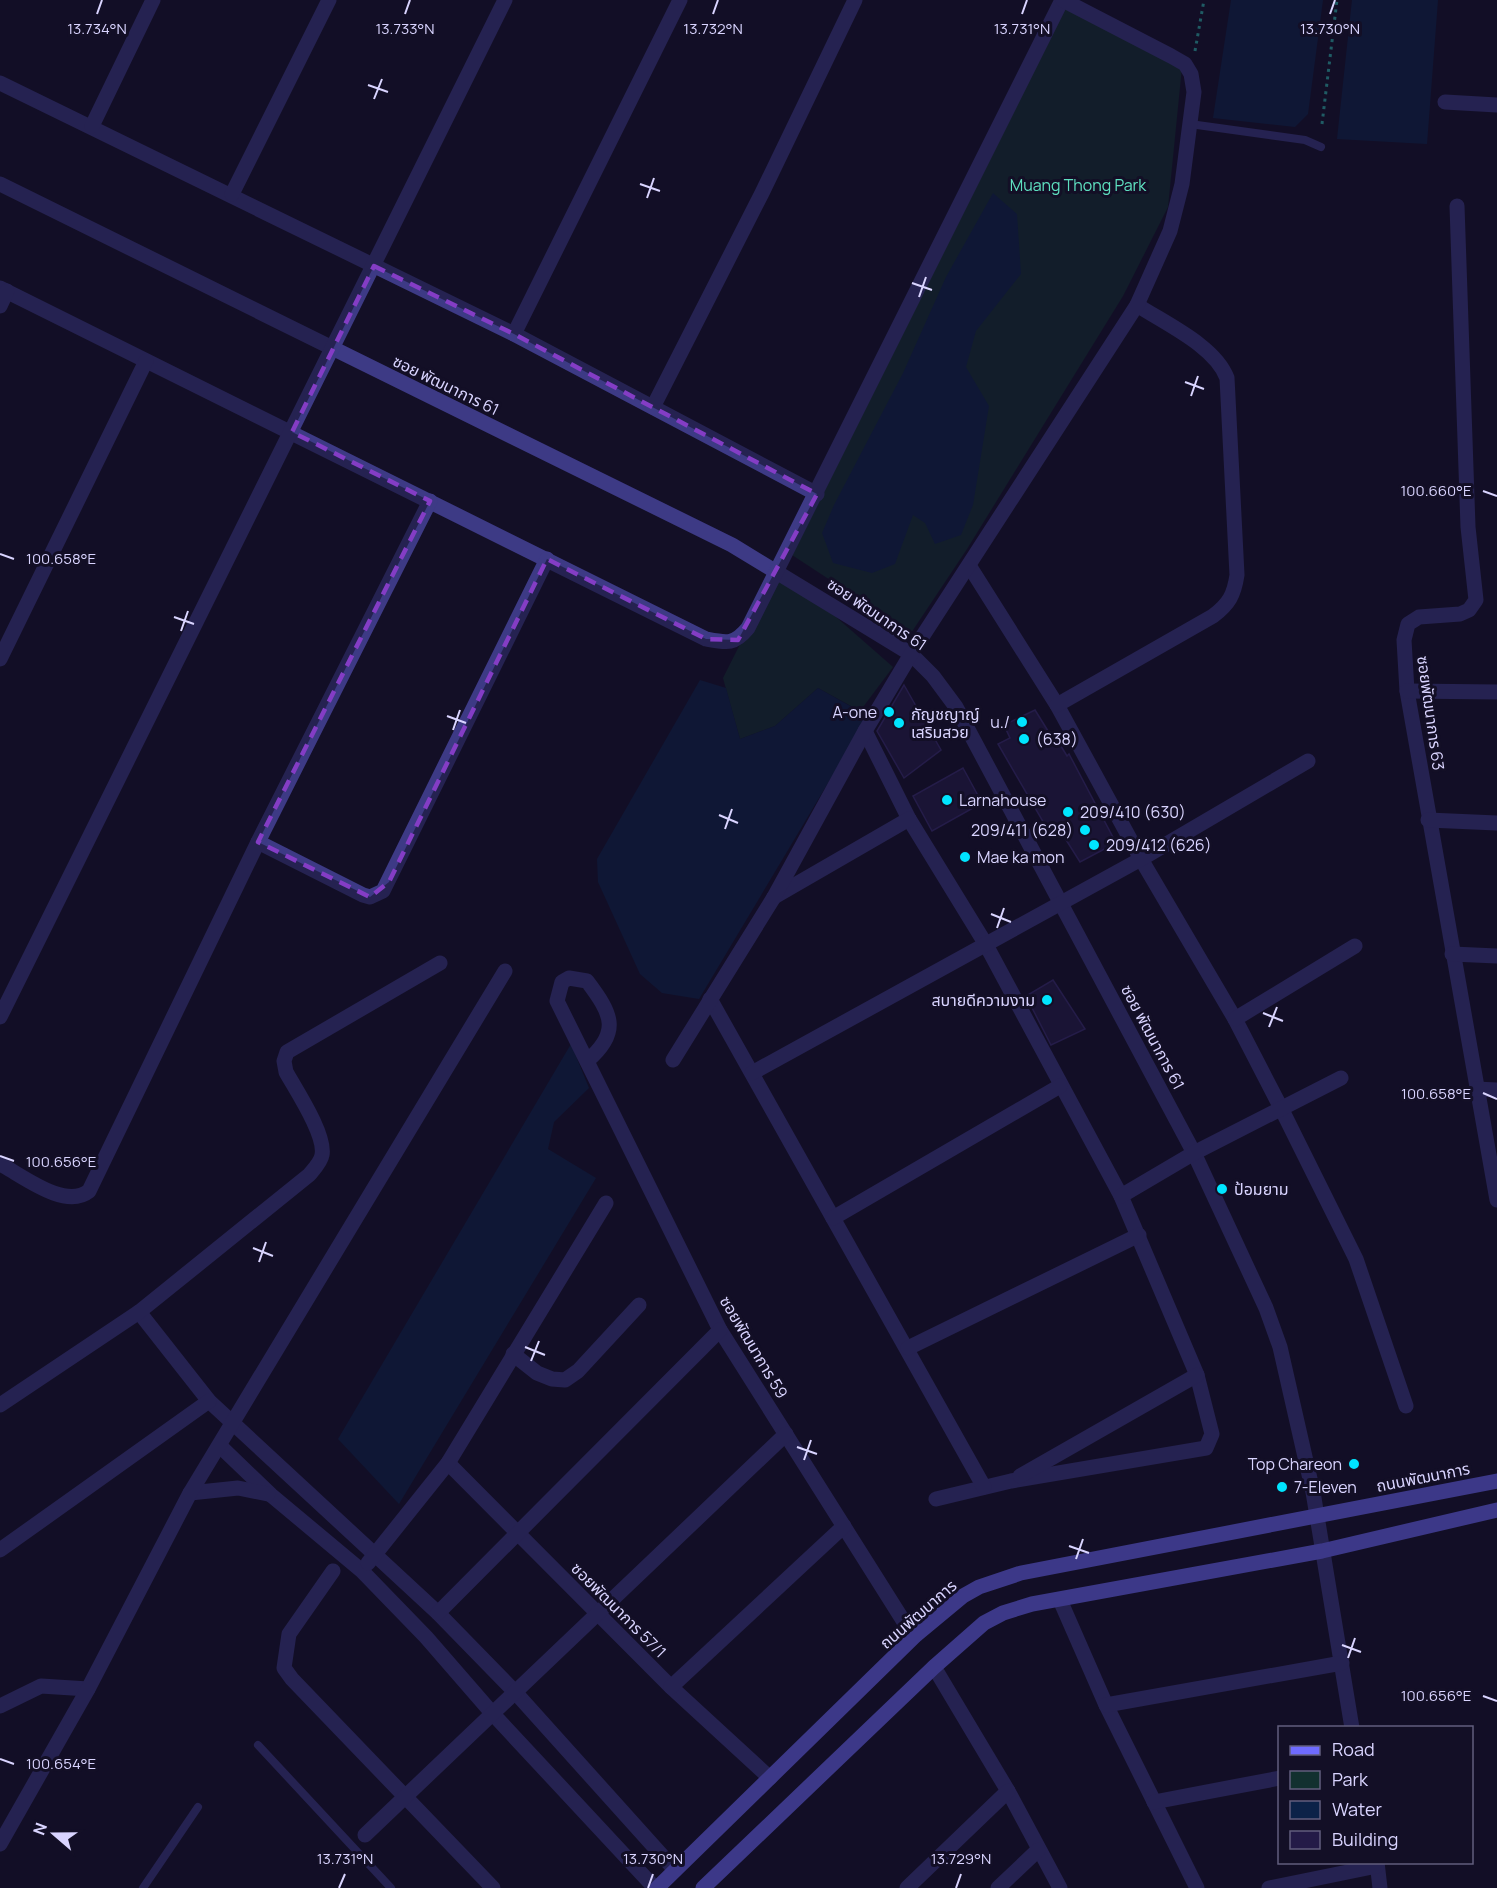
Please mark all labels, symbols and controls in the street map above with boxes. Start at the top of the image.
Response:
text: 13.734°N [67,18,127,39]
text: 13.733°N [375,18,435,39]
text: 13.732°N [683,18,743,39]
text: 13.731°N [994,18,1050,39]
text: 13.730°N [1300,18,1360,39]
park label: Muang Thong Park [1010,174,1147,196]
street label: ซอย พัฒนาการ 61 [389,350,503,420]
text: 100.660°E [1400,480,1472,501]
text: 100.658°E [26,548,96,569]
street label: ซอย พัฒนาการ 61 [823,573,931,655]
street label: ซอยพัฒนาการ 63 [1412,654,1450,772]
place label: A-one [833,701,877,723]
place label: กัญชญาญ์ เสริมสวย [911,703,980,743]
marker: A-one [882,705,896,719]
place label: u./ [990,711,1010,733]
marker: u./ [1015,715,1029,729]
marker: กัญชญาญ์ เสริมสวย [892,716,906,730]
place label: (638) [1036,728,1078,750]
marker: (638) [1017,732,1031,746]
place label: Larnahouse [959,789,1046,811]
marker: Larnahouse [940,793,954,807]
place label: 209/410 (630) [1080,801,1186,823]
marker: 209/410 (630) [1061,805,1075,819]
place label: 209/411 (628) [971,819,1073,841]
marker: 209/411 (628) [1078,823,1092,837]
place label: 209/412 (626) [1106,834,1212,856]
marker: 209/412 (626) [1087,838,1101,852]
place label: Mae ka mon [977,846,1064,868]
marker: Mae ka mon [958,850,972,864]
street label: ซอย พัฒนาการ 61 [1116,981,1190,1093]
place label: สบายดีความงาม [931,989,1035,1011]
marker: สบายดีความงาม [1040,993,1054,1007]
text: 100.658°E [1401,1083,1471,1104]
text: 100.656°E [26,1151,96,1172]
place label: ป้อมยาม [1234,1178,1289,1200]
marker: ป้อมยาม [1215,1182,1229,1196]
street label: ซอยพัฒนาการ 59 [715,1292,793,1402]
place label: Top Chareon [1248,1453,1342,1475]
marker: Top Chareon [1347,1457,1361,1471]
street label: ถนนพัฒนาการ [1374,1457,1472,1497]
place label: 7-Eleven [1294,1476,1357,1498]
marker: 7-Eleven [1275,1480,1289,1494]
street label: ซอยพัฒนาการ 57/1 [567,1558,671,1662]
street label: ถนนพัฒนาการ [875,1574,961,1653]
text: 100.656°E [1401,1685,1471,1706]
legend [1278,1726,1473,1864]
text: Road [1332,1737,1375,1761]
text: 100.654°E [26,1753,96,1774]
text: Park [1332,1767,1369,1791]
text: Water [1332,1797,1382,1821]
north arrow [24,1804,84,1864]
text: N [28,1820,52,1838]
text: Building [1332,1827,1398,1851]
text: 13.731°N [317,1848,373,1869]
text: 13.730°N [623,1848,683,1869]
text: 13.729°N [931,1848,991,1869]

